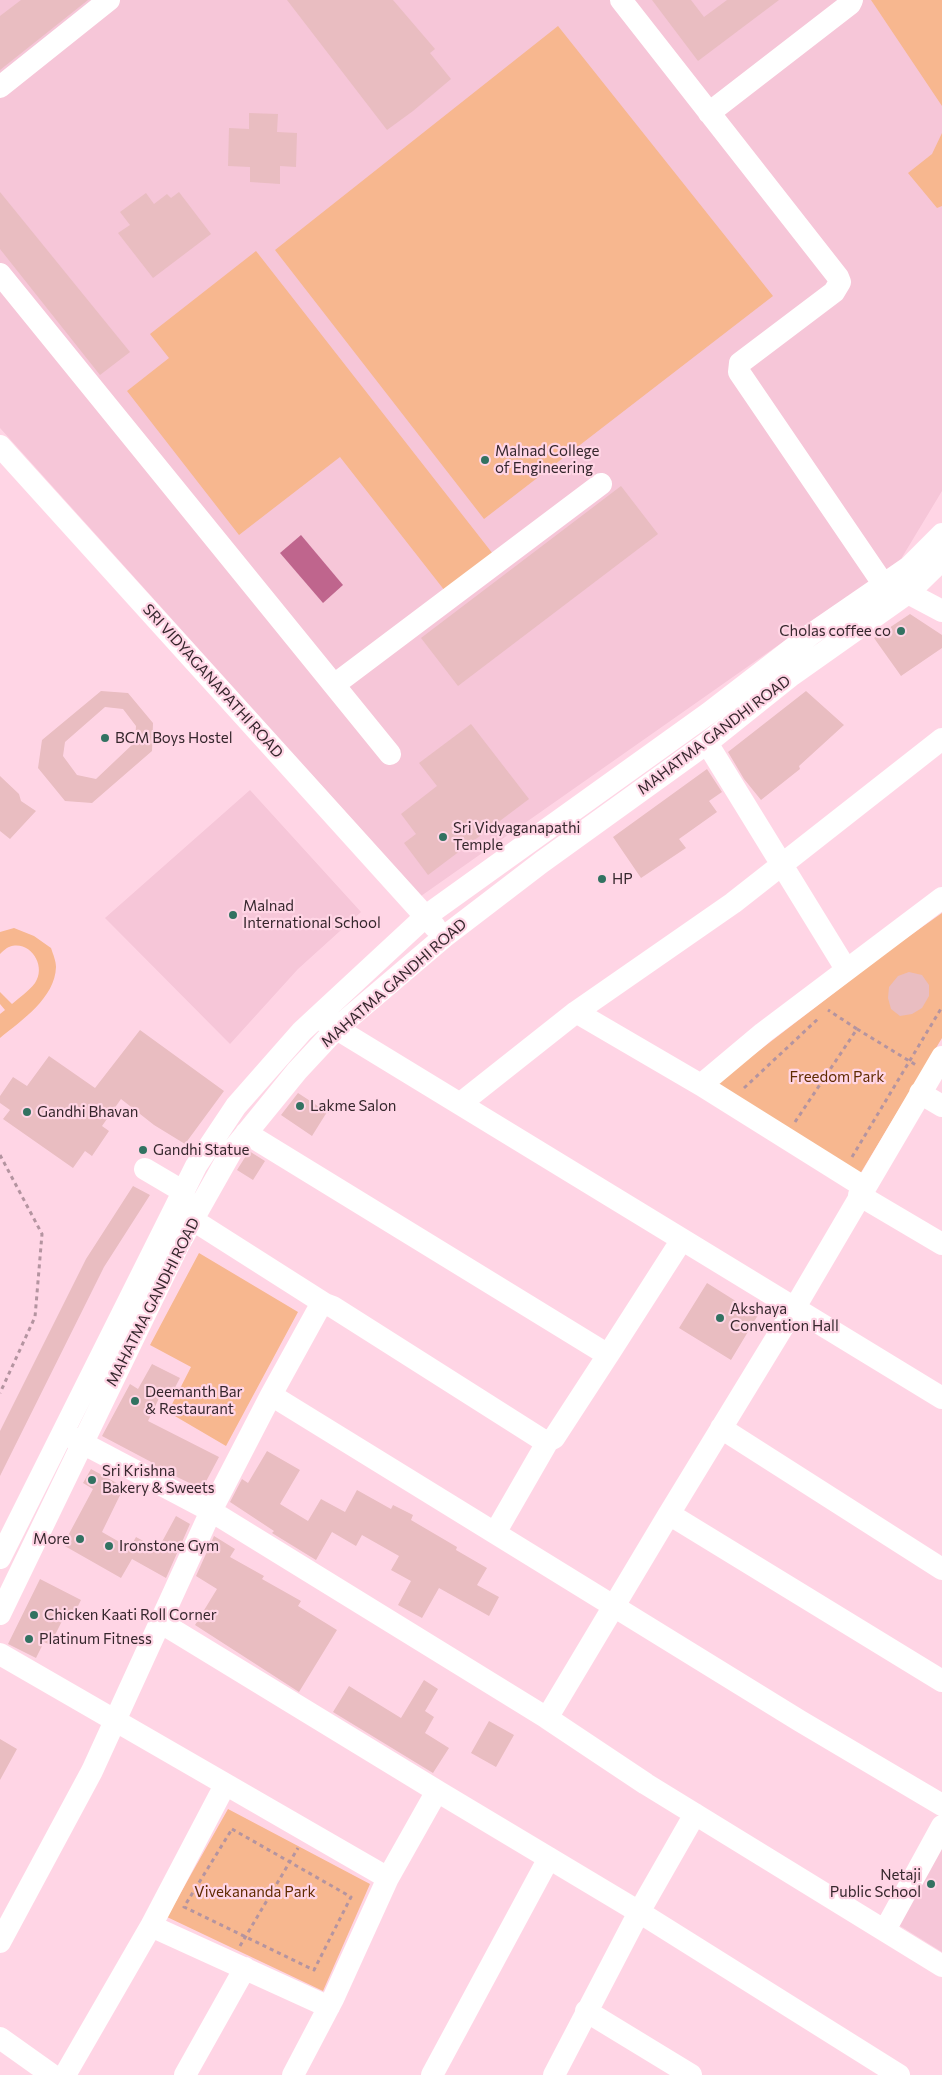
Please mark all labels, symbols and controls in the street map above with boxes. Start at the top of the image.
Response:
place label: Malnad College of Engineering [495,442,600,477]
marker: Malnad College of Engineering [479,454,491,466]
street label: SRI VIDYAGANAPATHI ROAD [139,600,287,762]
place label: Cholas coffee co [779,622,891,640]
marker: Cholas coffee co [895,625,907,637]
street label: MAHATMA GANDHI ROAD [634,672,794,798]
place label: BCM Boys Hostel [115,729,233,747]
marker: BCM Boys Hostel [99,732,111,744]
place label: Sri Vidyaganapathi Temple [453,819,580,854]
marker: Sri Vidyaganapathi Temple [437,831,449,843]
place label: HP [612,870,633,888]
marker: HP [596,873,608,885]
place label: Malnad International School [243,897,381,932]
marker: Malnad International School [227,909,239,921]
street label: MAHATMA GANDHI ROAD [318,915,470,1051]
park label: Freedom Park [790,1068,884,1086]
place label: Lakme Salon [310,1097,396,1115]
marker: Lakme Salon [294,1100,306,1112]
place label: Gandhi Bhavan [37,1103,138,1121]
marker: Gandhi Bhavan [21,1106,33,1118]
place label: Gandhi Statue [153,1141,250,1159]
marker: Gandhi Statue [137,1144,149,1156]
street label: MAHATMA GANDHI ROAD [103,1215,203,1389]
place label: Akshaya Convention Hall [730,1300,839,1335]
marker: Akshaya Convention Hall [714,1312,726,1324]
place label: Deemanth Bar & Restaurant [145,1383,243,1418]
marker: Deemanth Bar & Restaurant [129,1395,141,1407]
place label: Sri Krishna Bakery & Sweets [102,1462,215,1497]
marker: Sri Krishna Bakery & Sweets [86,1474,98,1486]
place label: More [33,1530,70,1548]
marker: More [74,1533,86,1545]
place label: Ironstone Gym [119,1537,219,1555]
marker: Ironstone Gym [103,1540,115,1552]
place label: Chicken Kaati Roll Corner [44,1606,217,1624]
marker: Chicken Kaati Roll Corner [28,1609,40,1621]
place label: Platinum Fitness [39,1630,152,1648]
marker: Platinum Fitness [23,1633,35,1645]
place label: Netaji Public School [830,1866,921,1901]
marker: Netaji Public School [925,1878,937,1890]
park label: Vivekananda Park [194,1883,316,1901]

